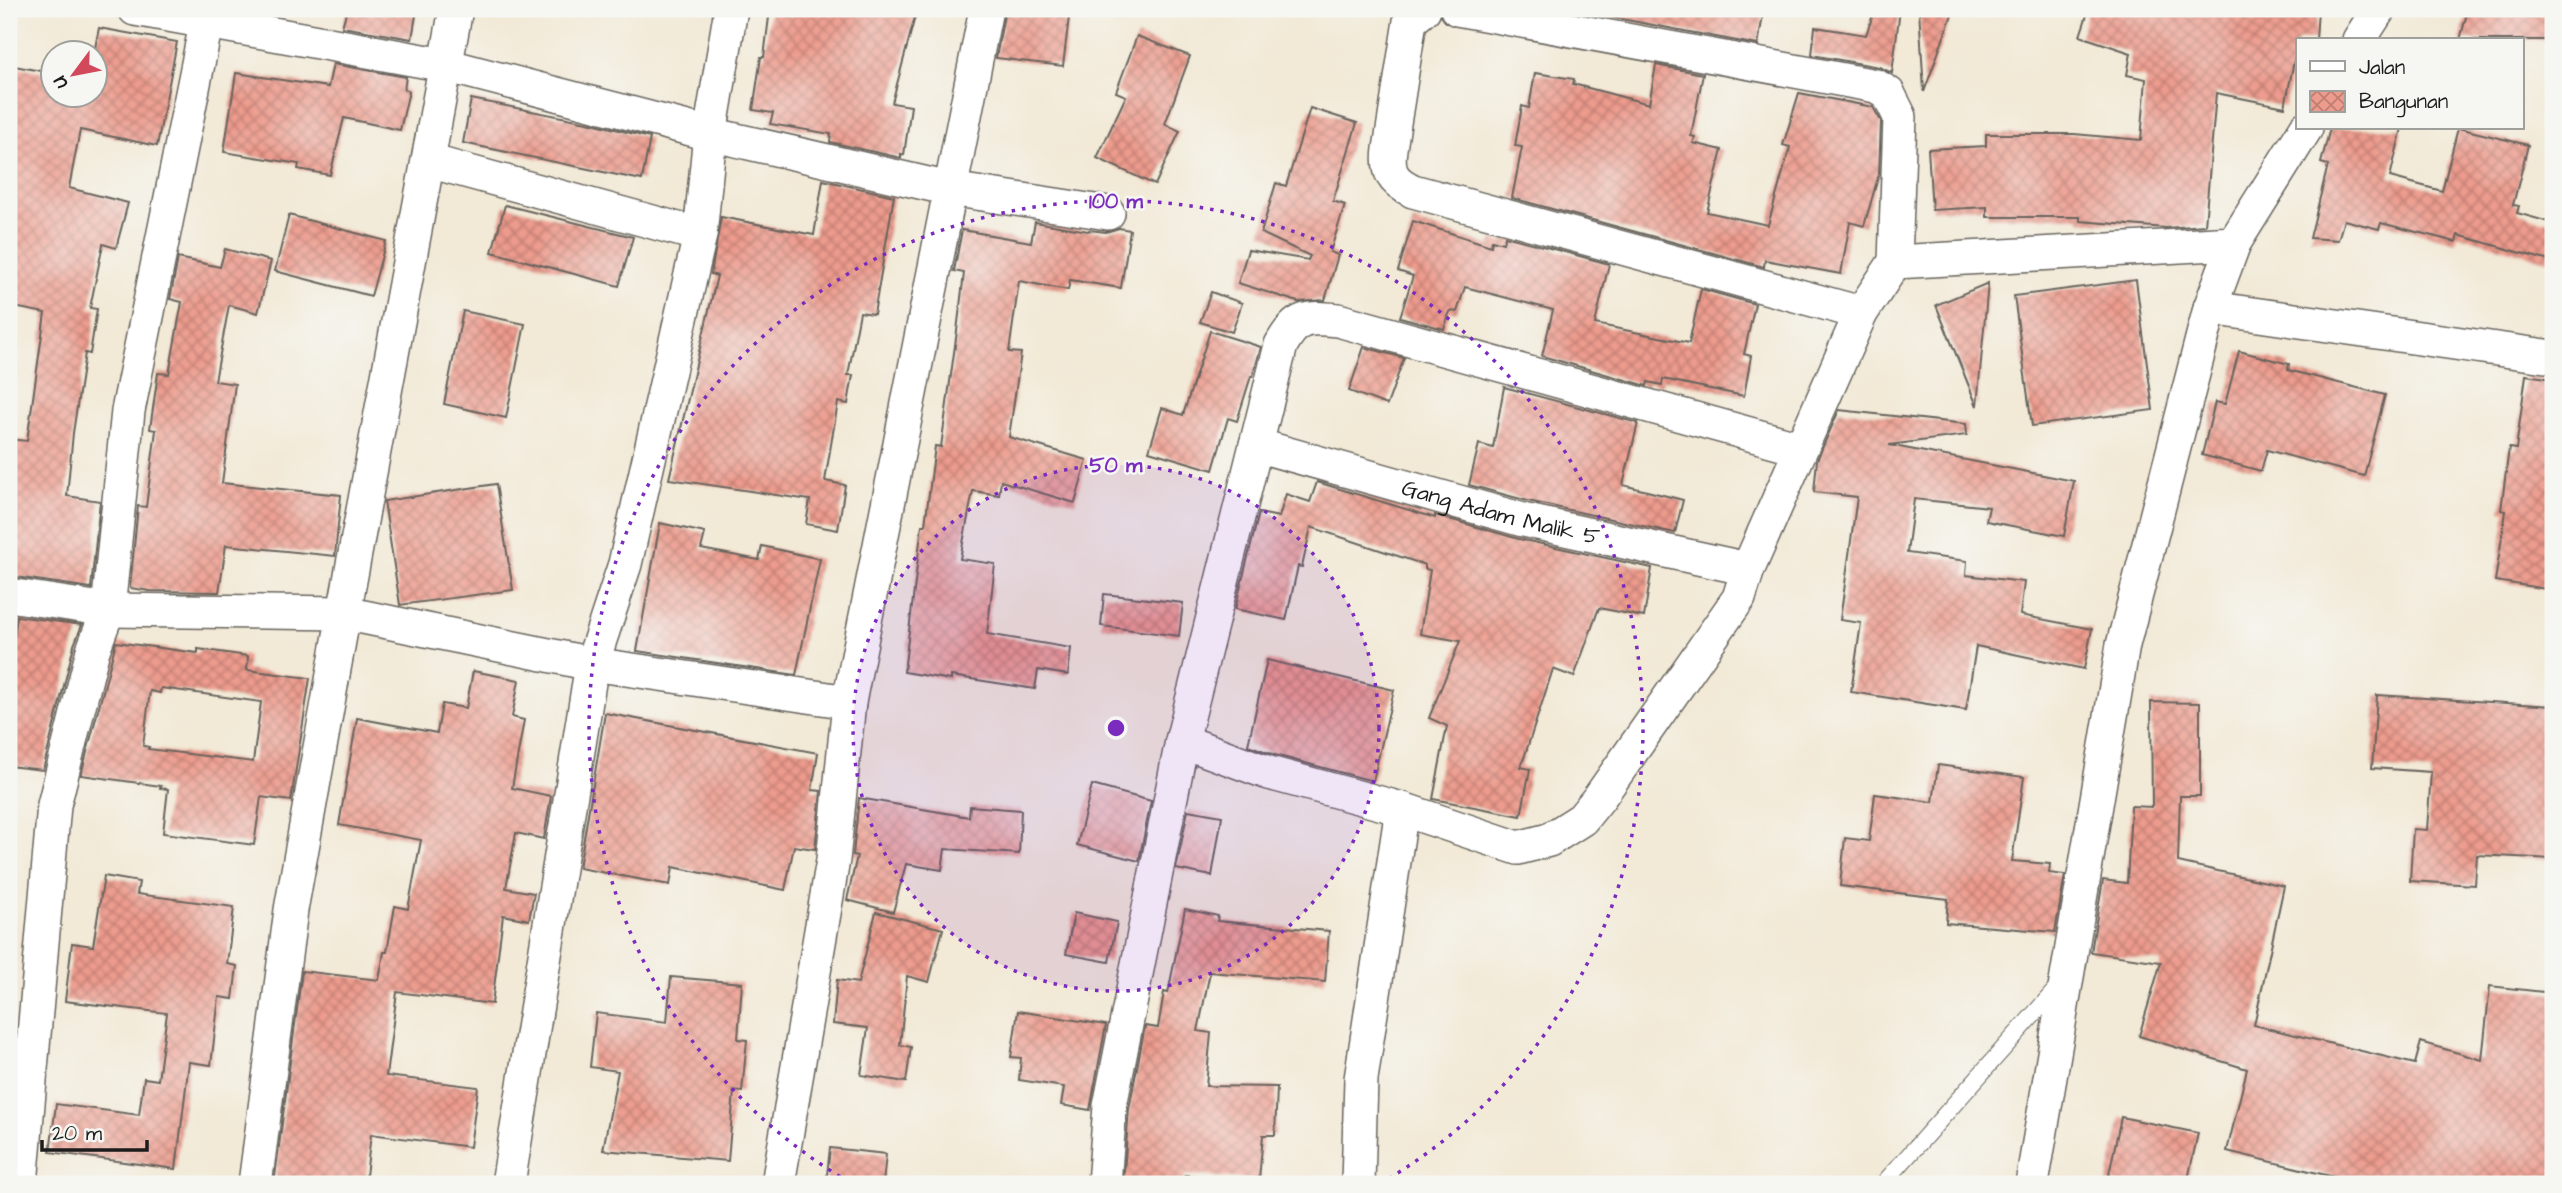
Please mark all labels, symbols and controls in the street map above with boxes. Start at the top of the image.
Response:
north arrow [38,38,108,108]
legend [2296,38,2524,130]
text: Jalan [2359,53,2405,82]
text: U [46,70,75,94]
text: Bangunan [2359,87,2448,118]
text: 100 m [1089,187,1144,216]
text: 50 m [1090,451,1143,480]
street label: Gang Adam Malik 5 [1398,472,1603,553]
centre of rings [1104,716,1128,740]
scale bar [42,1109,147,1153]
text: 20 m [52,1119,103,1148]

